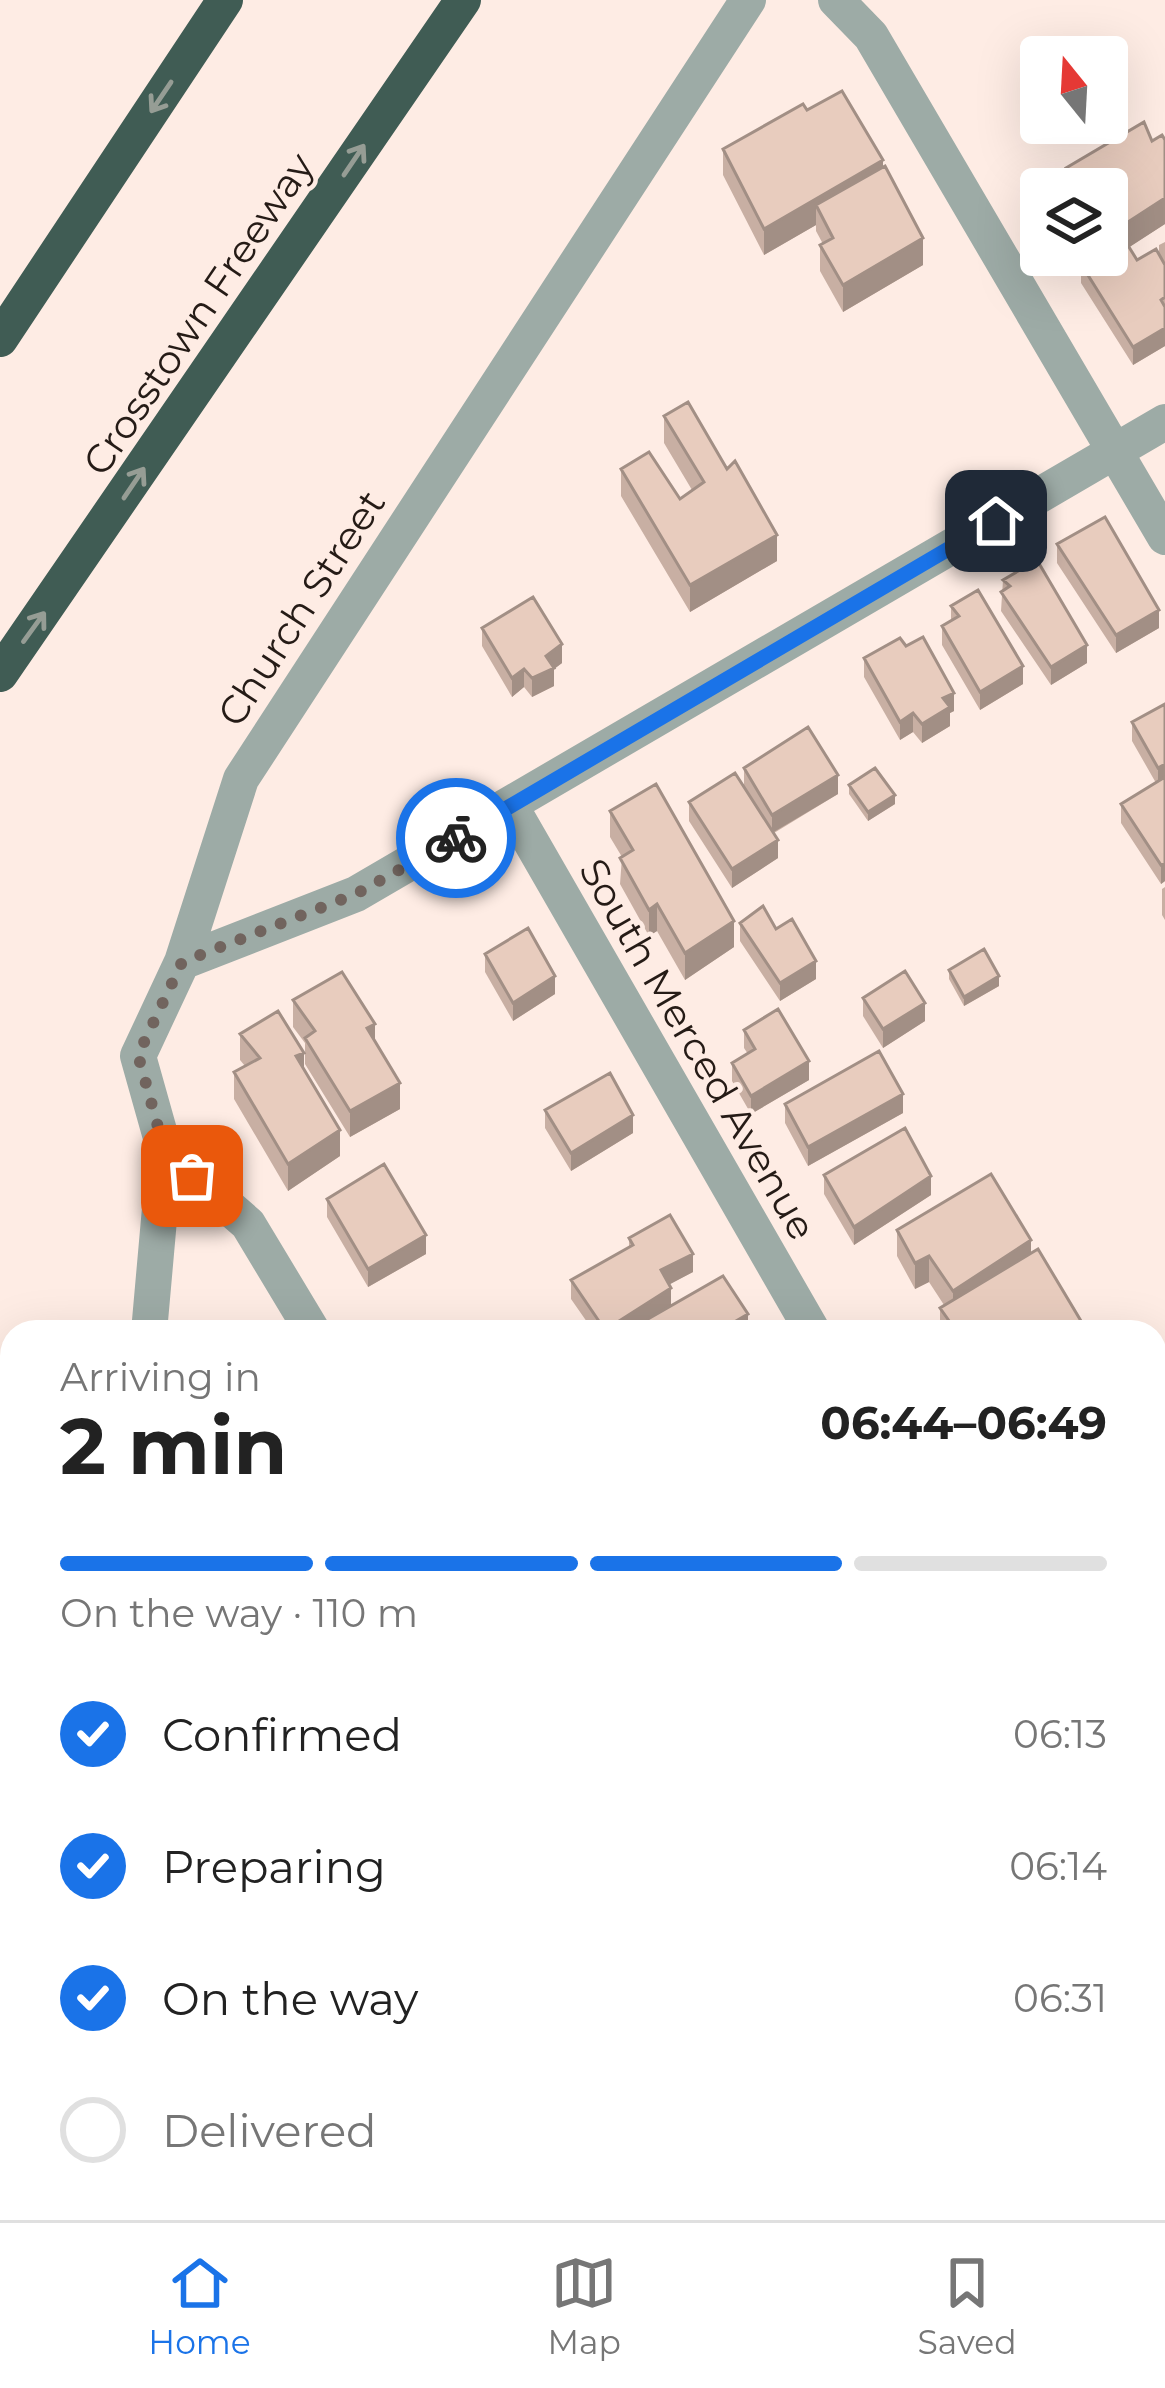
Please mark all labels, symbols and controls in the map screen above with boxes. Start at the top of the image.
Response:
north arrow [1020,36,1128,144]
map controls [1020,36,1128,276]
one-way arrow [148,80,173,114]
street label: Crosstown Freeway [72,143,324,484]
one-way arrow [341,144,366,178]
button: layers [1020,168,1128,276]
one-way arrow [121,466,146,500]
pin [945,470,1047,572]
street label: Church Street [207,481,395,735]
icon: home [963,488,1029,554]
one-way arrow [21,611,47,644]
courier [396,778,516,898]
icon: bike [423,805,489,871]
street label: South Merced Avenue [569,850,827,1248]
pin [141,1125,243,1227]
icon: bag [159,1143,225,1209]
text: Arriving in [60,1353,261,1401]
text: 06:44–06:49 [820,1395,1107,1450]
text: 2 min [60,1398,287,1494]
text: On the way · 110 m [60,1589,418,1637]
icon: check [60,1701,126,1767]
text: Confirmed [162,1707,402,1762]
text: 06:13 [1013,1710,1107,1758]
icon: check [60,1833,126,1899]
text: Preparing [162,1839,386,1894]
text: 06:14 [1009,1842,1107,1890]
icon: check [60,1965,126,2031]
text: On the way [162,1971,418,2026]
text: 06:31 [1013,1974,1107,2022]
text: Delivered [162,2103,377,2158]
tab: Home [148,2250,251,2362]
tab: Map [547,2250,621,2362]
tab: Saved [918,2250,1017,2362]

